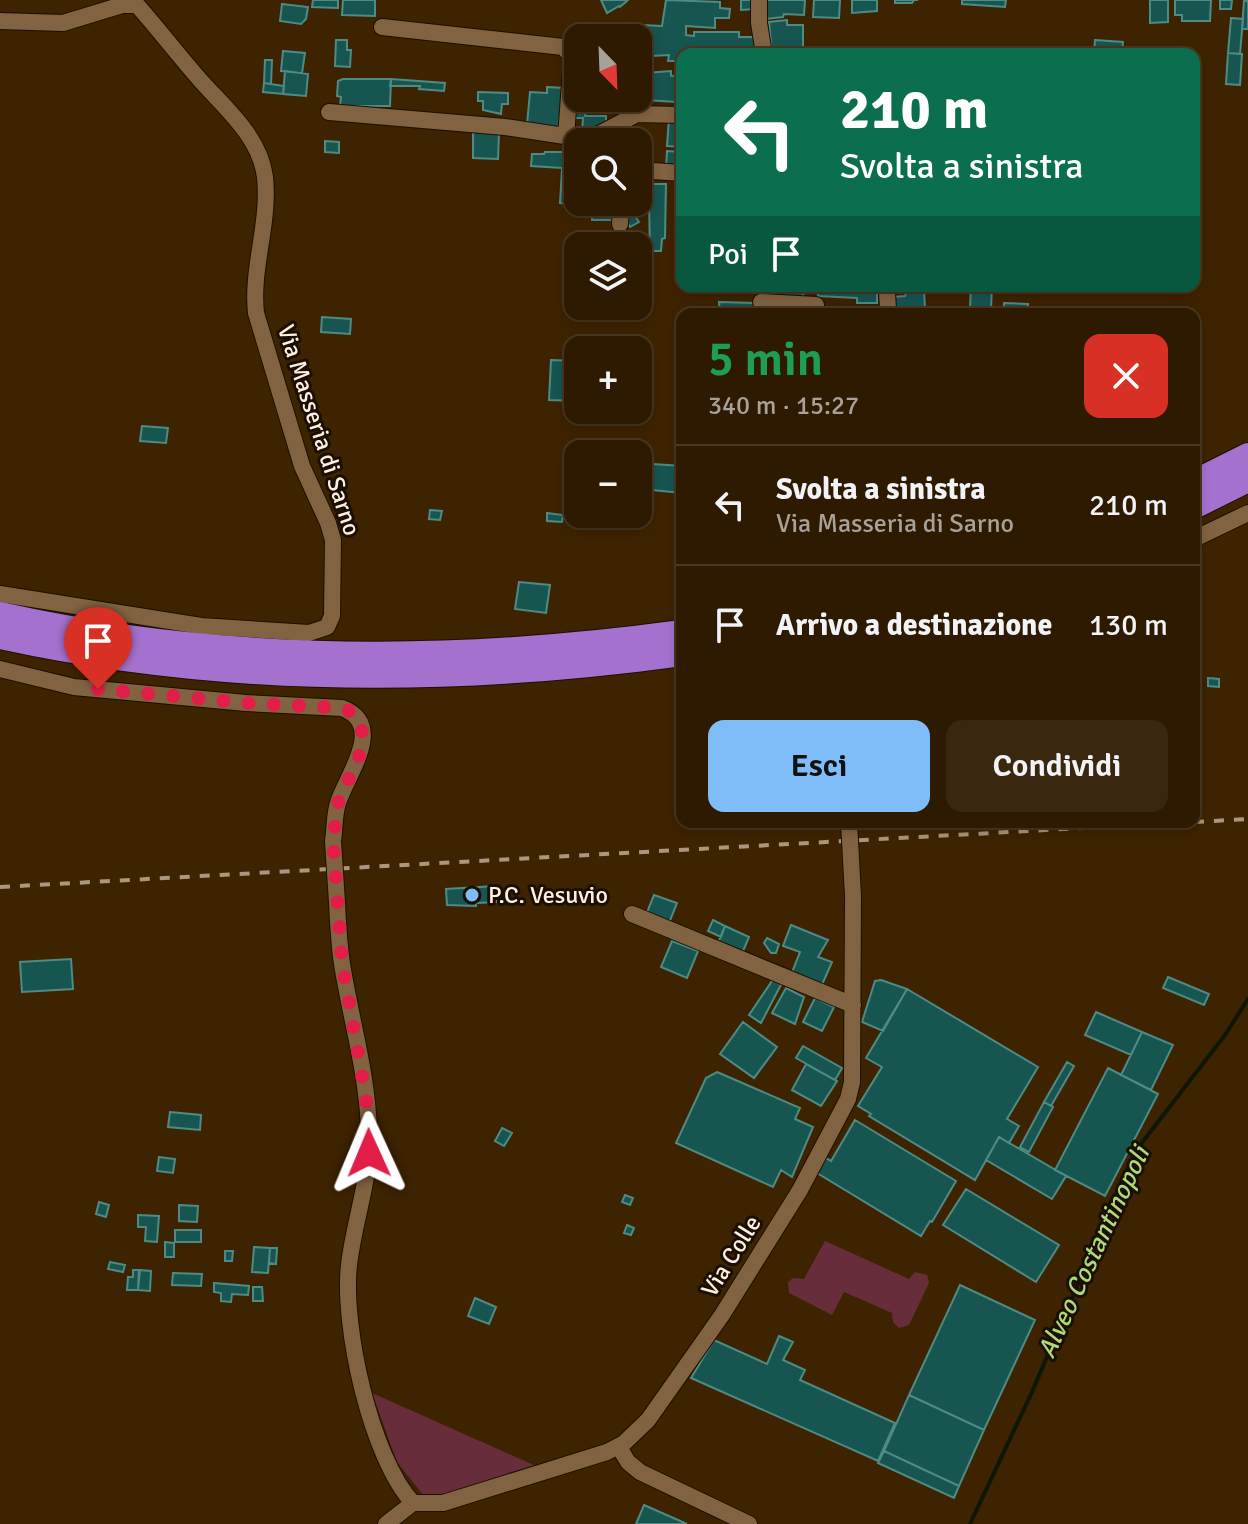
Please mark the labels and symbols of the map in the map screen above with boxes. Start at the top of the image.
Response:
north arrow [564,24,652,112]
street label: Via Masseria di Sarno [271,321,367,539]
pin [64,607,132,689]
place label: P.C. Vesuvio [488,880,608,910]
marker: P.C. Vesuvio [463,886,481,904]
position arrow [327,1111,411,1195]
water label: Alveo Costantinopoli [1031,1139,1158,1363]
street label: Via Colle [694,1210,768,1302]

